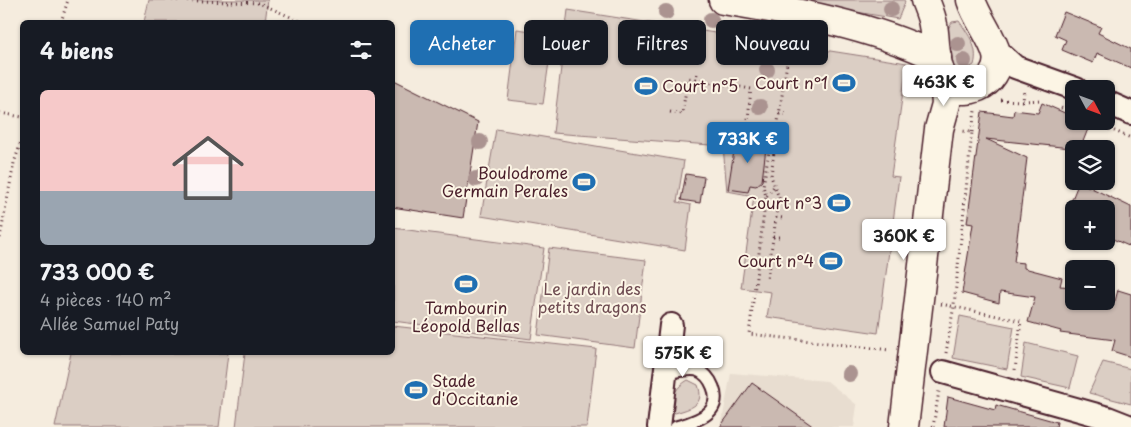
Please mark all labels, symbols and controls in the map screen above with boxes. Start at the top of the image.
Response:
chip: Acheter [410,20,514,65]
chip: Louer [524,20,608,65]
chip: Filtres [618,20,706,65]
chip: Nouveau [716,20,828,65]
text: 4 biens [40,34,114,66]
icon: filters [347,36,375,64]
pin: 463K € [903,64,985,107]
text: 463K € [913,69,975,93]
place label: Court n°1 [755,70,828,94]
sports icon: Court n°1 [831,70,857,96]
sports icon: Court n°5 [633,73,659,99]
place label: Court n°5 [662,73,738,97]
north arrow [1065,80,1115,130]
map controls [1065,80,1115,310]
pin: 733K € [707,121,789,164]
icon: home [163,123,253,213]
text: 733K € [718,126,778,150]
button: layers [1065,140,1115,190]
place label: Boulodrome Germain Perales [442,160,568,202]
sports icon: Boulodrome Germain Perales [571,169,597,195]
place label: Court n°3 [745,190,822,214]
sports icon: Court n°3 [826,190,852,216]
button: + [1065,200,1115,250]
pin: 360K € [863,218,945,261]
text: 360K € [873,223,935,247]
place label: Court n°4 [737,248,814,272]
sports icon: Court n°4 [818,248,844,274]
text: 733 000 € [40,255,154,287]
button: − [1065,260,1115,310]
sports icon: Tambourin Léopold Bellas [453,271,479,297]
park label: Le jardin des petits dragons [537,276,647,318]
text: 4 pièces · 140 m² [40,287,172,311]
place label: Tambourin Léopold Bellas [412,295,520,337]
text: Allée Samuel Paty [40,311,179,335]
pin: 575K € [642,336,724,378]
text: 575K € [654,340,712,364]
place label: Stade d'Occitanie [432,368,519,410]
sports icon: Stade d'Occitanie [403,377,429,403]

